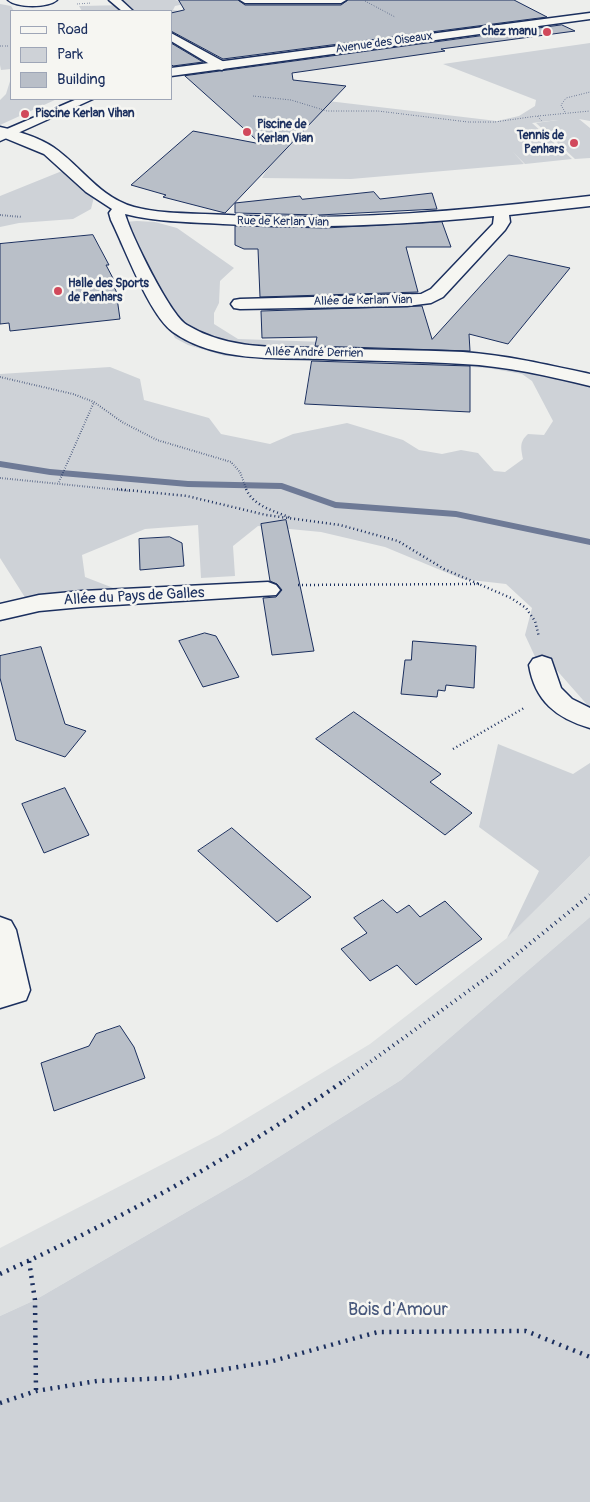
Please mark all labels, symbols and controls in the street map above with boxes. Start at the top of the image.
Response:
legend [10,10,172,100]
text: Road [57,20,88,39]
place label: chez manu [482,25,537,39]
marker: chez manu [541,26,553,38]
street label: Avenue des Oiseaux [335,29,433,57]
text: Park [57,45,83,64]
text: Building [57,70,105,89]
place label: Piscine Kerlan Vihan [35,107,134,121]
marker: Piscine Kerlan Vihan [19,108,31,120]
place label: Piscine de Kerlan Vian [257,118,313,146]
marker: Piscine de Kerlan Vian [241,126,253,138]
place label: Tennis de Penhars [517,129,564,157]
marker: Tennis de Penhars [568,137,580,149]
street label: Rue de Kerlan Vian [237,214,329,230]
place label: Halle des Sports de Penhars [68,277,149,305]
marker: Halle des Sports de Penhars [52,285,64,297]
street label: Allée de Kerlan Vian [313,293,413,309]
street label: Allée André Derrien [265,345,363,361]
street label: Allée du Pays de Galles [63,584,205,610]
park label: Bois d'Amour [348,1299,448,1321]

